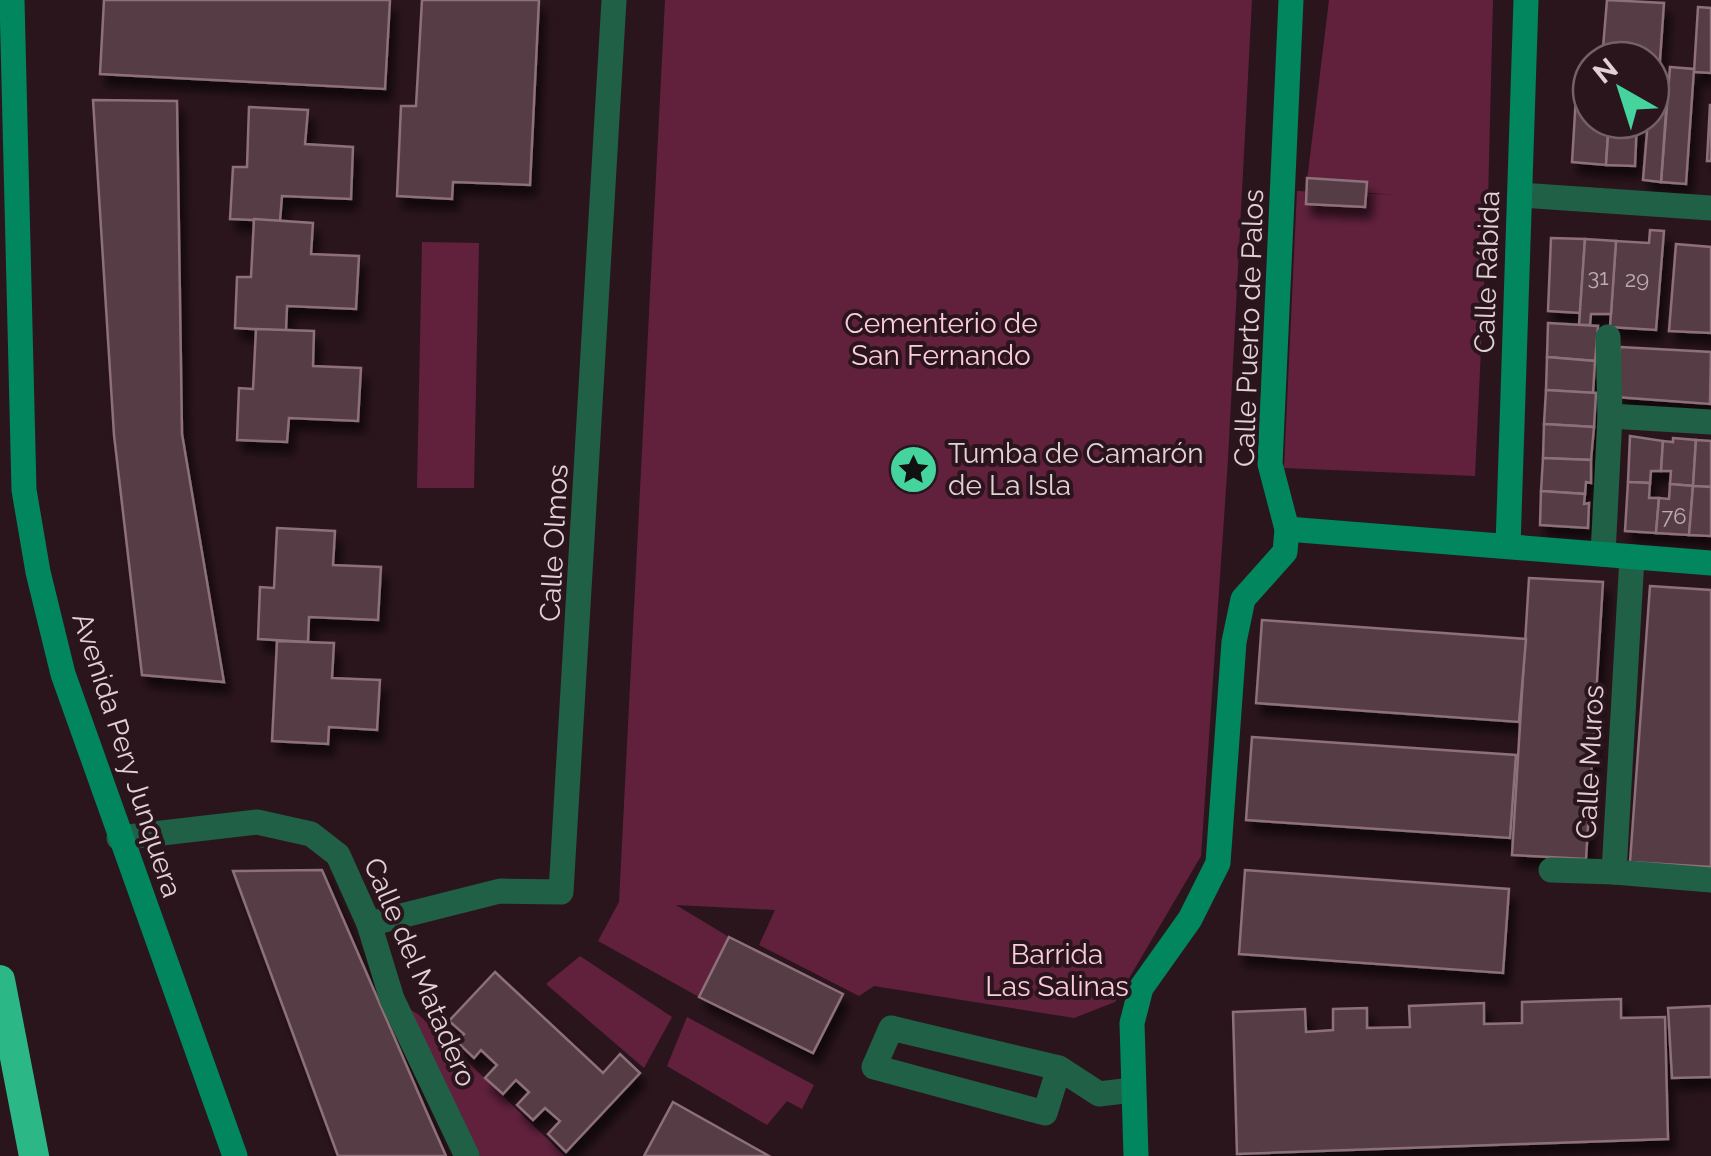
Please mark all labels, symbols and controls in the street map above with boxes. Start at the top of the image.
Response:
north arrow [1571,40,1671,140]
text: N [1587,51,1624,91]
street label: Calle Puerto de Palos [1228,189,1270,467]
street label: Calle Rábida [1468,190,1506,354]
house number: 31 [1587,264,1609,290]
house number: 29 [1625,266,1649,292]
park label: Cementerio de San Fernando [844,307,1038,372]
place label: Tumba de Camarón de La Isla [948,437,1204,502]
place icon: Tumba de Camarón de La Isla [887,443,939,495]
street label: Calle Olmos [533,463,575,623]
house number: 76 [1661,503,1687,529]
street label: Avenida Pery Junquera [65,609,189,901]
street label: Calle Muros [1569,684,1611,840]
street label: Calle del Matadero [357,853,483,1091]
park label: Barrida Las Salinas [985,938,1129,1003]

